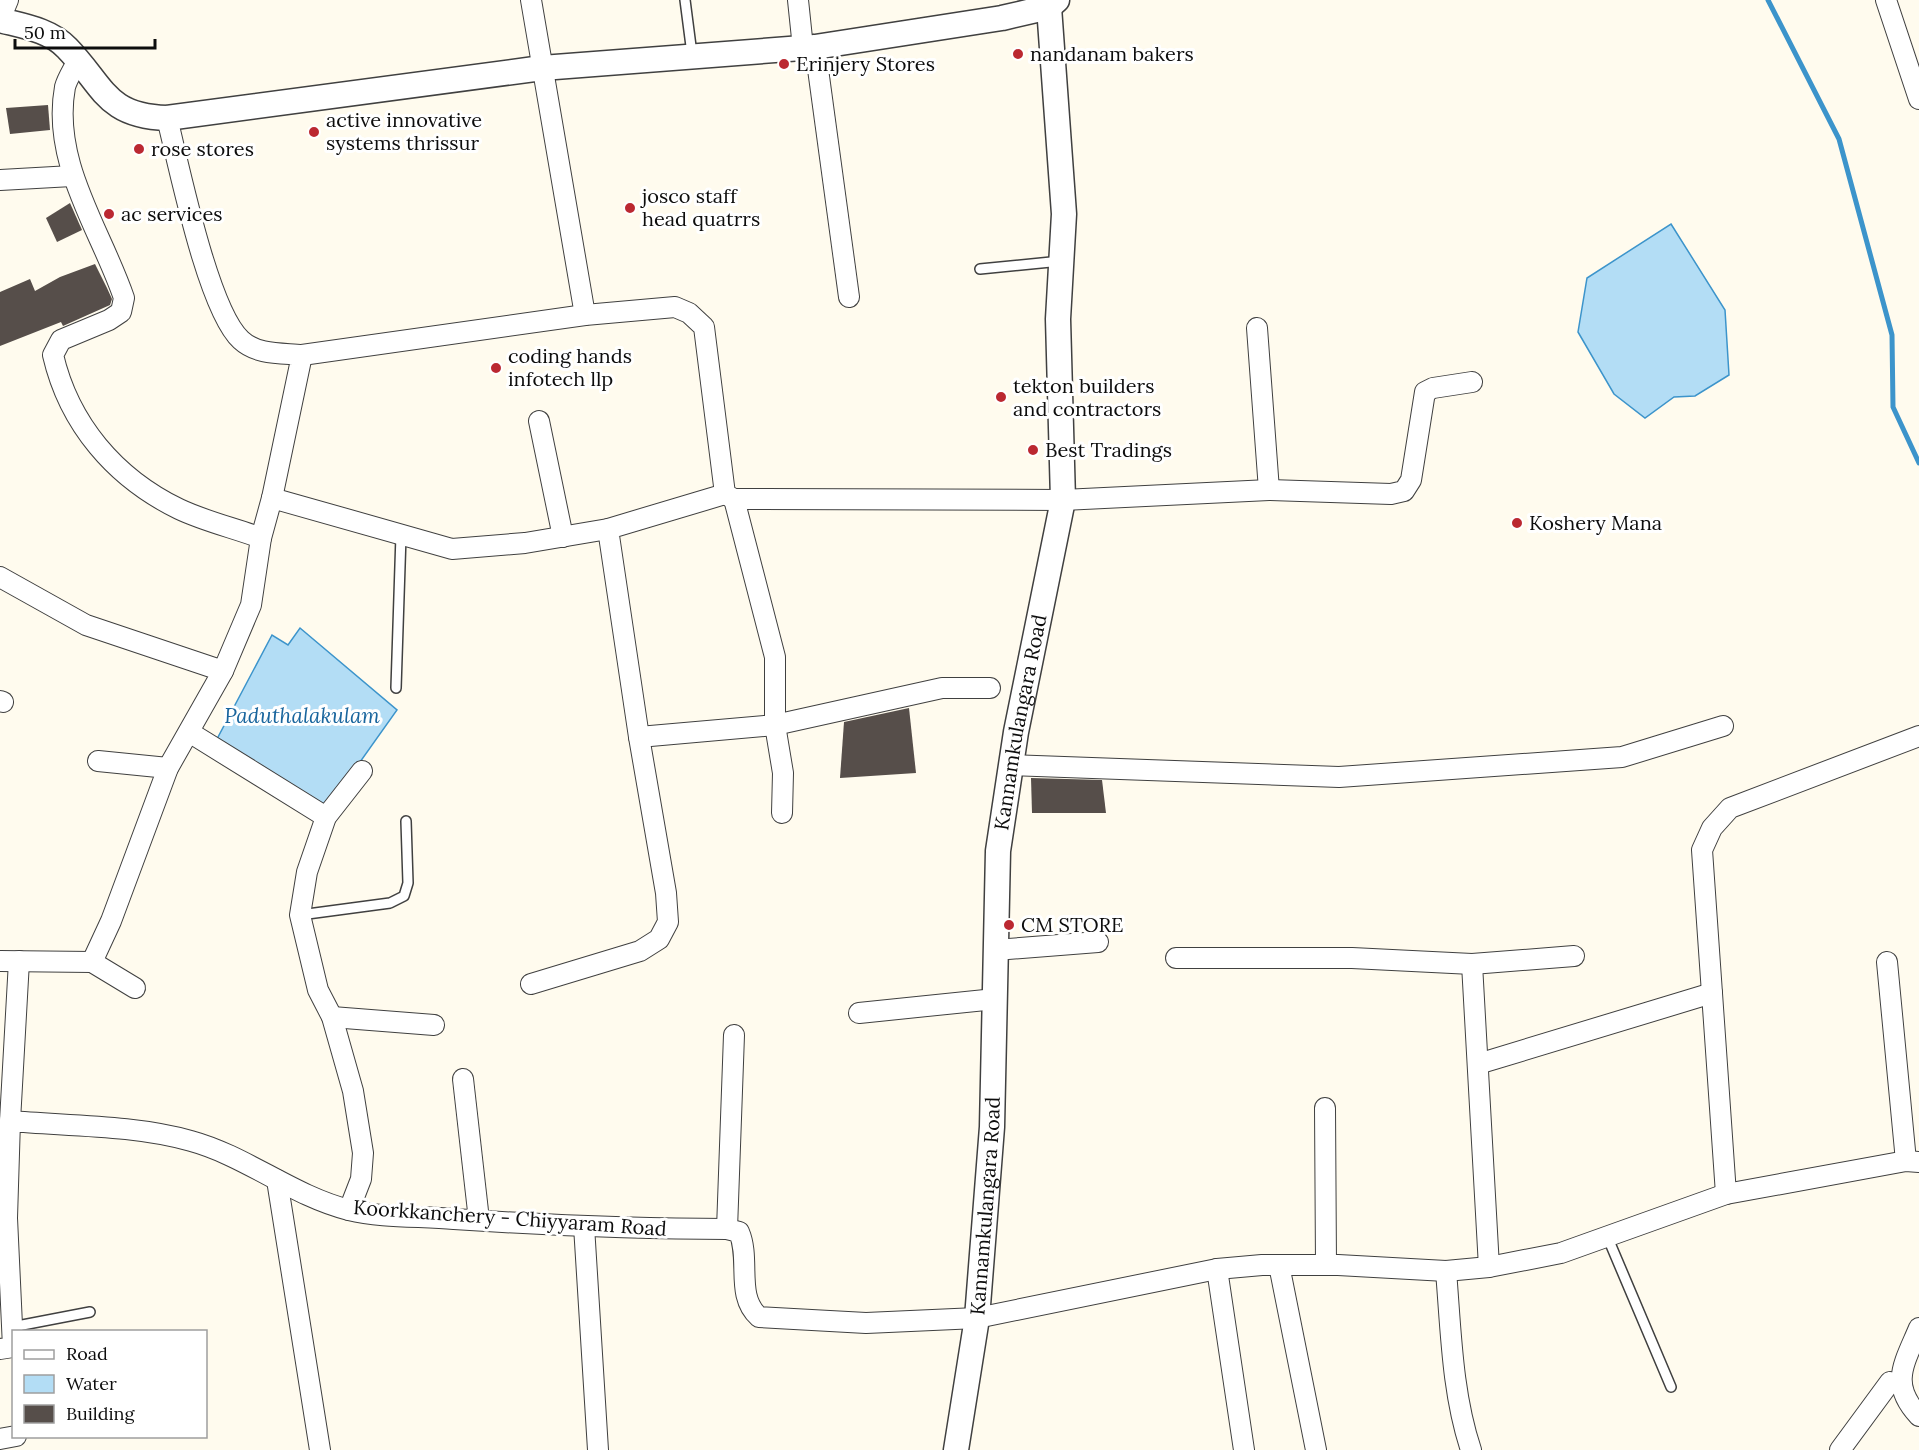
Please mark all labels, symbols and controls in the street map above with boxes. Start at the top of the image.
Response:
scale bar [15,12,154,50]
text: 50 m [24,21,66,44]
place label: nandanam bakers [1030,41,1194,66]
marker: nandanam bakers [1011,47,1025,61]
place label: Erinjery Stores [796,51,935,76]
marker: Erinjery Stores [777,57,791,71]
place label: active innovative systems thrissur [326,107,482,155]
marker: active innovative systems thrissur [307,125,321,139]
place label: rose stores [151,136,254,161]
marker: rose stores [132,142,146,156]
place label: josco staff head quatrrs [640,183,760,231]
place label: ac services [121,201,222,226]
marker: josco staff head quatrrs [623,201,637,215]
marker: ac services [102,207,116,221]
place label: coding hands infotech llp [508,343,632,391]
marker: coding hands infotech llp [489,361,503,375]
place label: tekton builders and contractors [1013,373,1161,421]
marker: tekton builders and contractors [994,390,1008,404]
place label: Best Tradings [1045,437,1172,462]
marker: Best Tradings [1026,443,1040,457]
place label: Koshery Mana [1529,510,1662,535]
marker: Koshery Mana [1510,516,1524,530]
street label: Kannamkulangara Road [988,612,1052,832]
water label: Paduthalakulam [224,702,380,729]
place label: CM STORE [1021,912,1123,937]
marker: CM STORE [1002,918,1016,932]
street label: Kannamkulangara Road [964,1096,1005,1316]
street label: Koorkkanchery - Chiyyaram Road [352,1194,668,1241]
legend [12,1330,207,1438]
text: Road [66,1342,108,1365]
text: Water [66,1372,117,1395]
text: Building [66,1402,136,1425]

